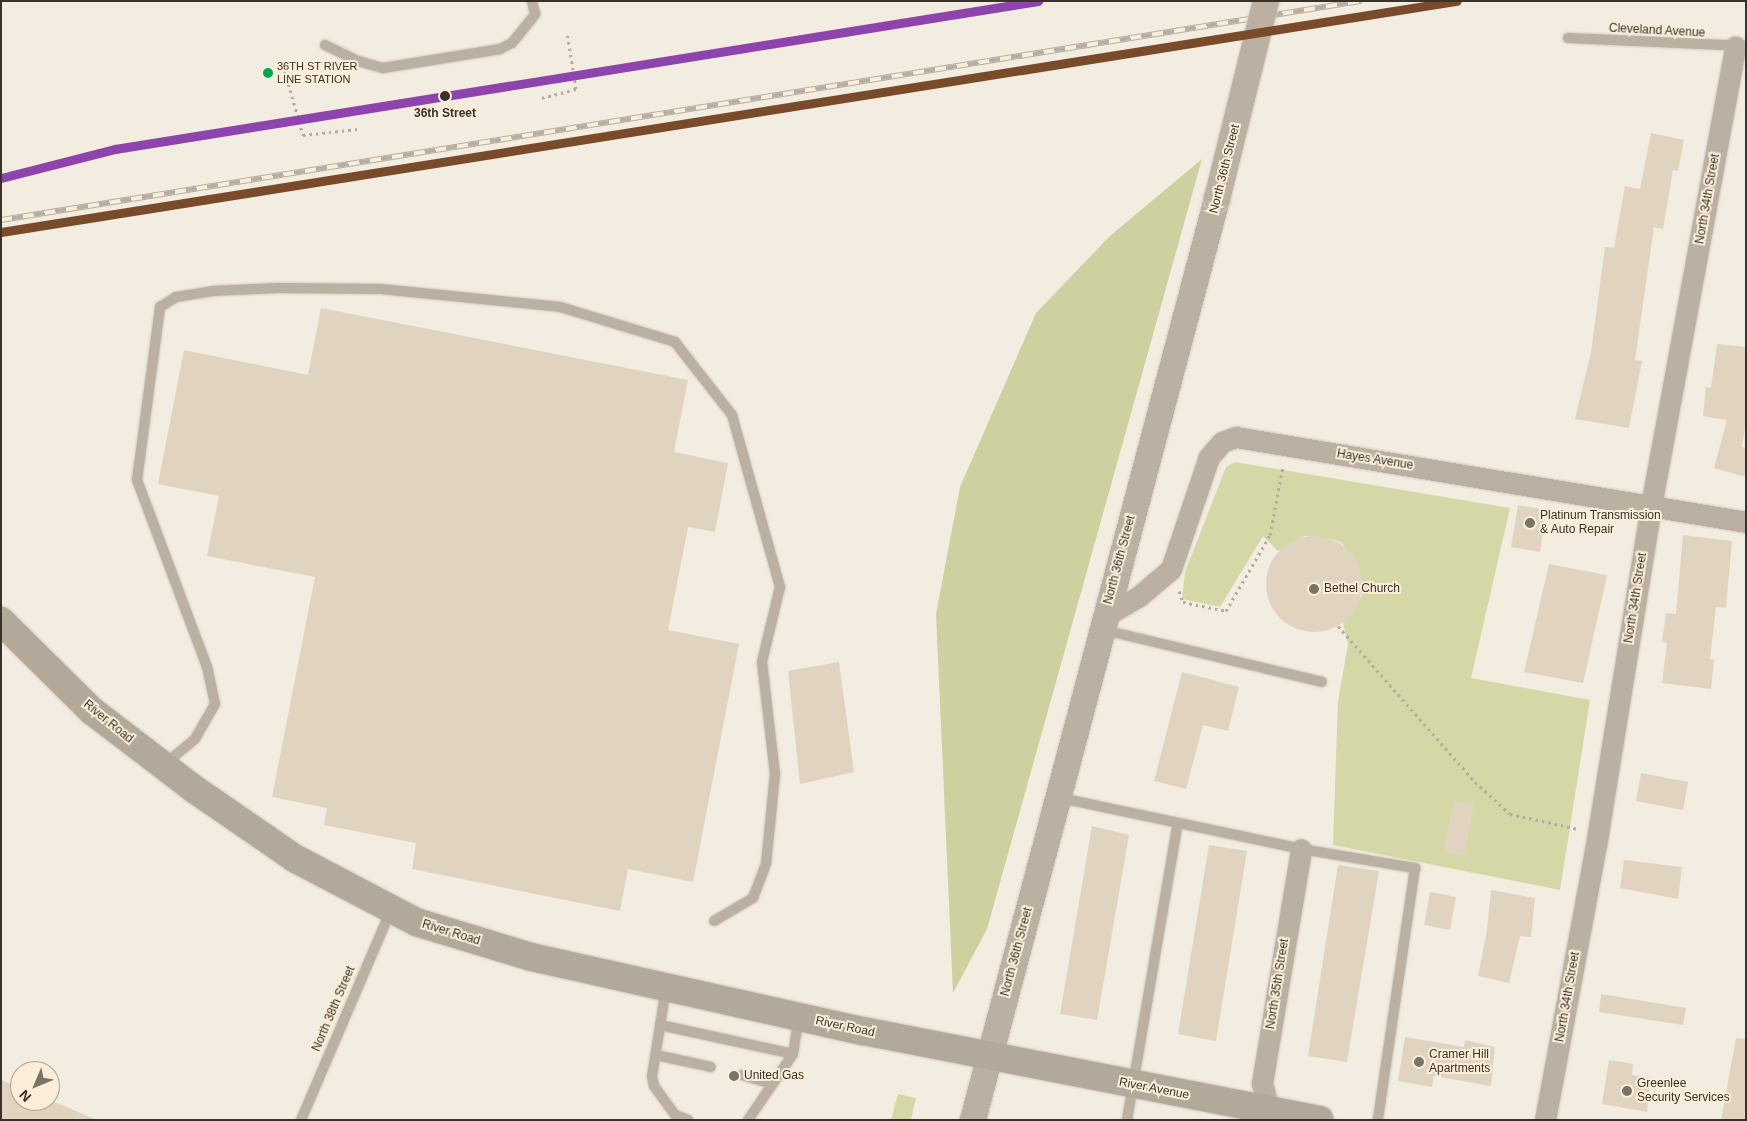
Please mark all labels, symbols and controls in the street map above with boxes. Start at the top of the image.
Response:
street label: Cleveland Avenue [1608,21,1706,41]
place label: 36TH ST RIVER LINE STATION [277,60,358,86]
marker: 36TH ST RIVER LINE STATION [263,68,273,78]
marker: 36th Street [436,87,454,105]
place label: 36th Street [414,107,476,121]
street label: North 36th Street [1207,123,1243,215]
street label: North 34th Street [1693,153,1723,245]
street label: Hayes Avenue [1335,447,1415,473]
place label: Platinum Transmission & Auto Repair [1540,509,1661,537]
street label: North 36th Street [1101,514,1139,606]
marker: Platinum Transmission & Auto Repair [1524,517,1536,529]
street label: North 34th Street [1622,552,1650,644]
place label: Bethel Church [1324,582,1400,596]
marker: Bethel Church [1308,583,1320,595]
street label: River Road [80,698,136,746]
street label: North 36th Street [998,906,1036,998]
street label: River Road [420,917,482,949]
street label: North 35th Street [1264,938,1292,1030]
street label: North 34th Street [1553,951,1583,1043]
street label: North 38th Street [310,964,358,1054]
street label: River Road [814,1014,876,1040]
place label: Cramer Hill Apartments [1429,1048,1490,1076]
marker: Cramer Hill Apartments [1413,1056,1425,1068]
north arrow [10,1061,60,1111]
place label: United Gas [744,1069,804,1083]
marker: United Gas [728,1070,740,1082]
street label: River Avenue [1117,1075,1191,1103]
place label: Greenlee Security Services [1637,1077,1730,1105]
marker: Greenlee Security Services [1621,1085,1633,1097]
text: N [16,1087,34,1105]

